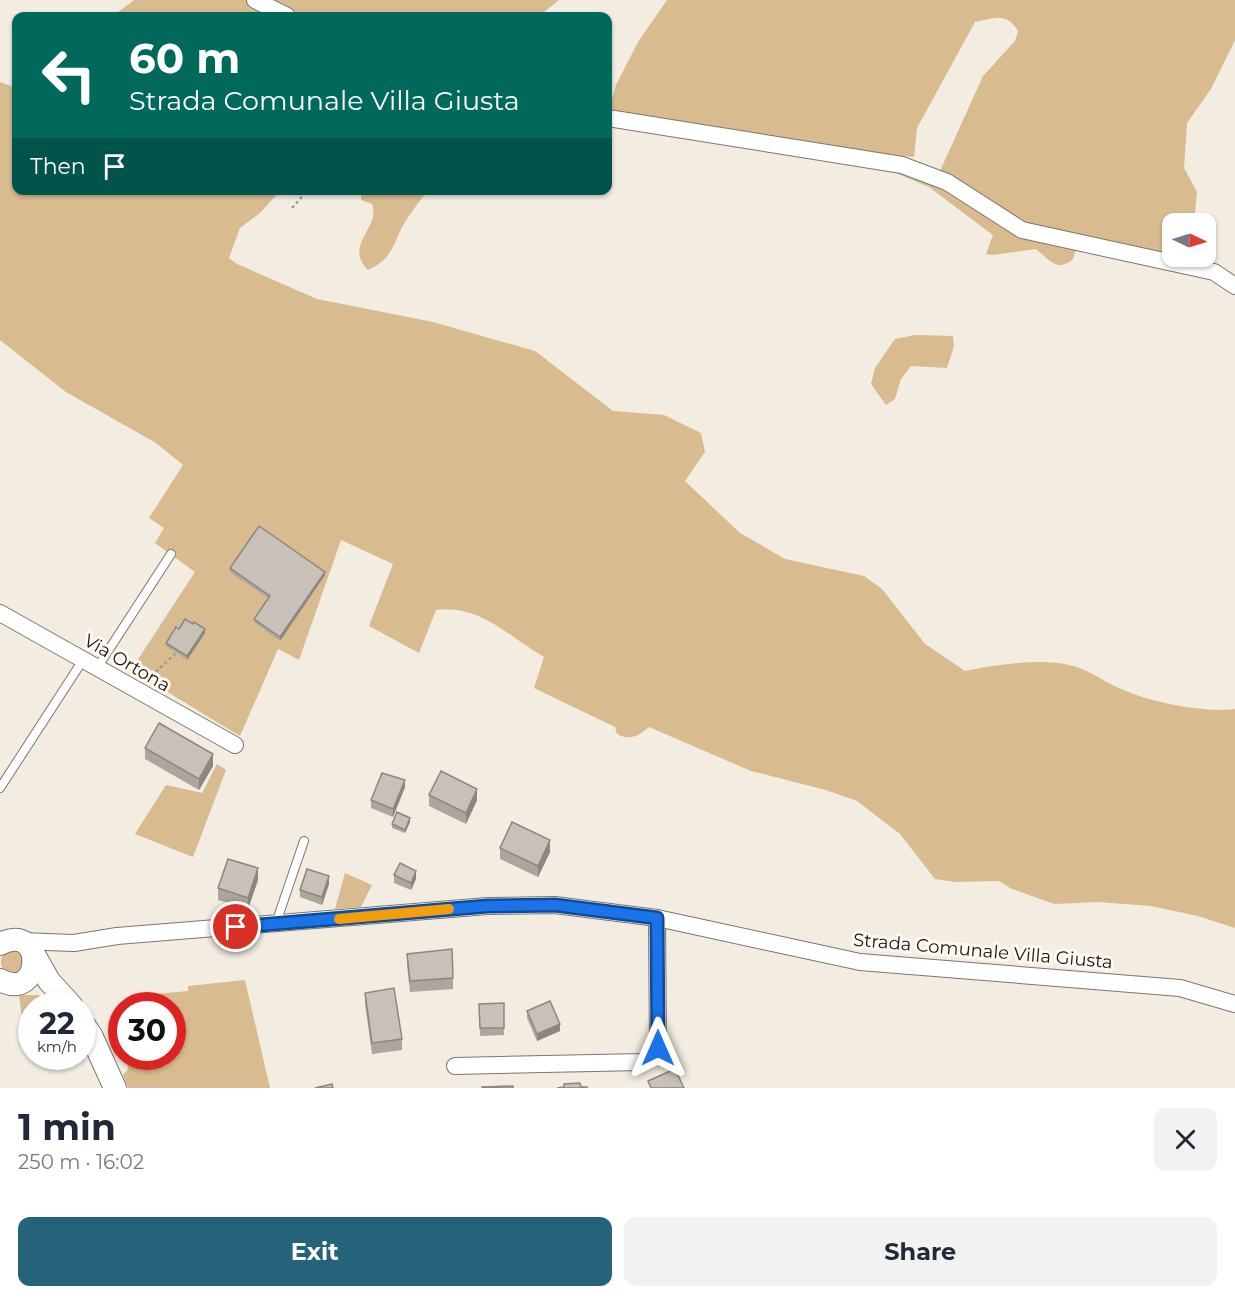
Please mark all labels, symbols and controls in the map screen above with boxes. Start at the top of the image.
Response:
text: 60 m [129,32,240,84]
icon: left [30,36,108,114]
text: Strada Comunale Villa Giusta [129,84,520,117]
icon: arrive [98,150,131,183]
text: Then [30,153,86,180]
north arrow [1162,213,1216,267]
map controls [1162,213,1216,267]
street label: Via Ortona [80,629,174,697]
pin [210,901,261,952]
icon: arrive [219,910,252,943]
street label: Strada Comunale Villa Giusta [852,929,1114,973]
speed limit sign: 30 [108,992,186,1070]
text: 22 [39,1005,75,1042]
position arrow [626,1016,690,1080]
text: km/h [37,1037,77,1056]
text: 1 min [18,1105,116,1149]
button: close [1154,1108,1217,1171]
text: 250 m · 16:02 [18,1150,144,1174]
button: Exit [18,1217,612,1286]
button: Share [624,1217,1217,1286]

